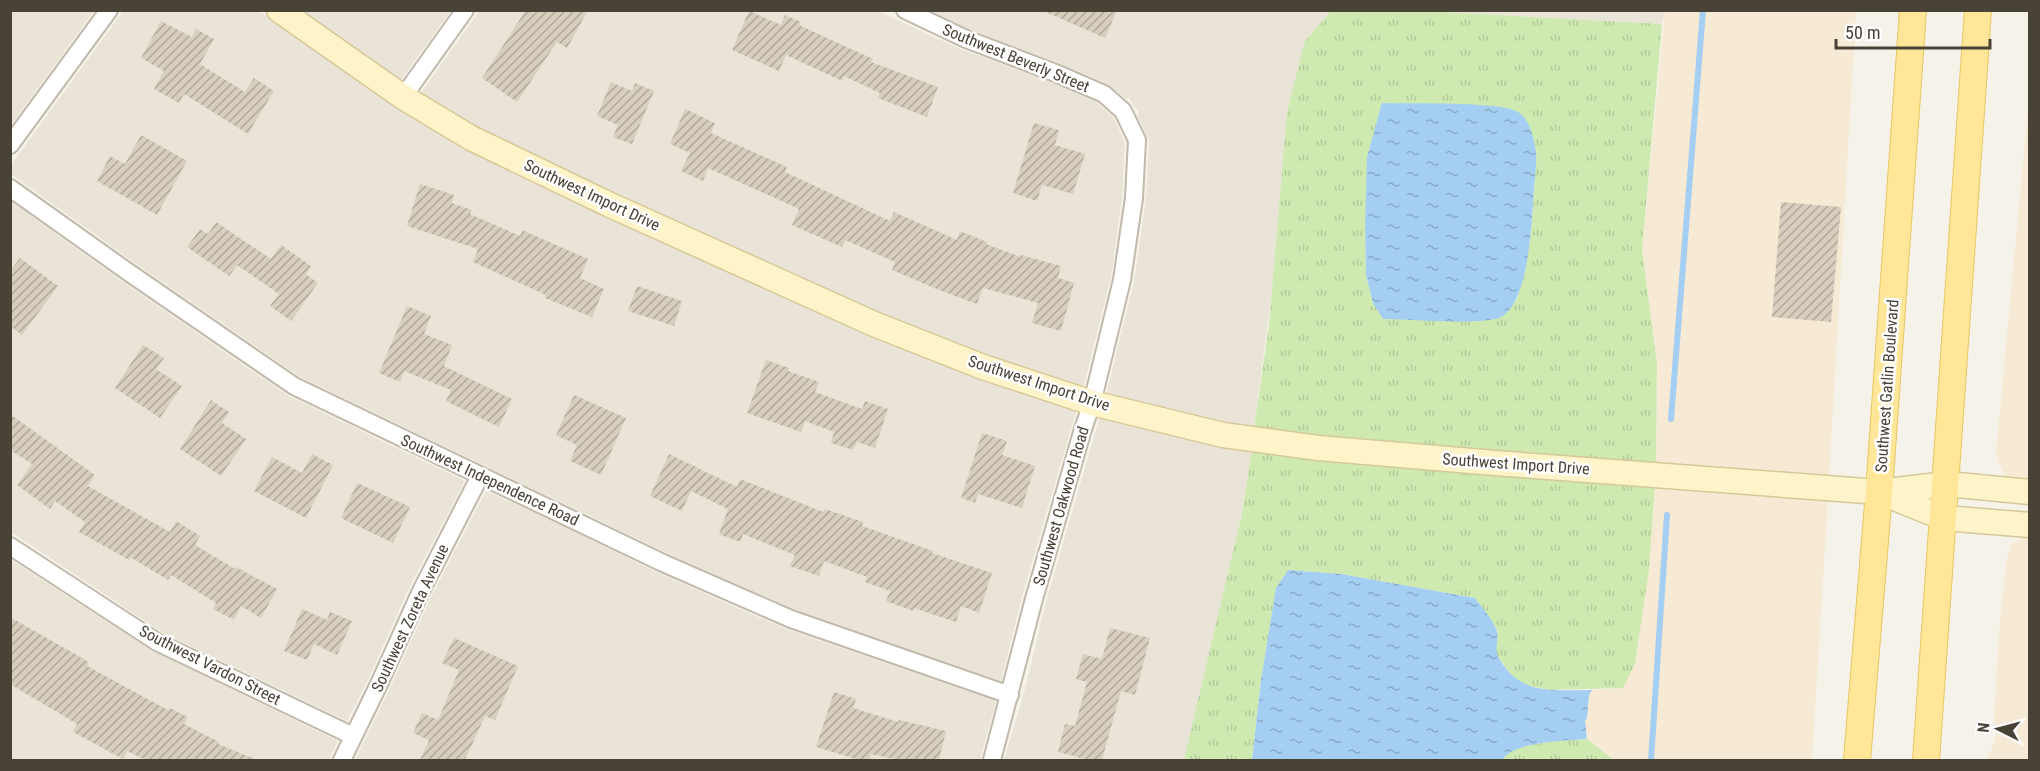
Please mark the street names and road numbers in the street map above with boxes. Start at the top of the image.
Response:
street label: Southwest Beverly Street [940,20,1093,96]
street label: Southwest Import Drive [521,155,663,235]
street label: Southwest Gatlin Boulevard [1871,299,1903,473]
street label: Southwest Import Drive [966,351,1112,415]
street label: Southwest Oakwood Road [1029,424,1093,588]
street label: Southwest Independence Road [398,430,582,530]
street label: Southwest Import Drive [1442,449,1590,479]
street label: Southwest Zoreta Avenue [367,541,453,695]
street label: Southwest Vardon Street [136,621,284,709]

